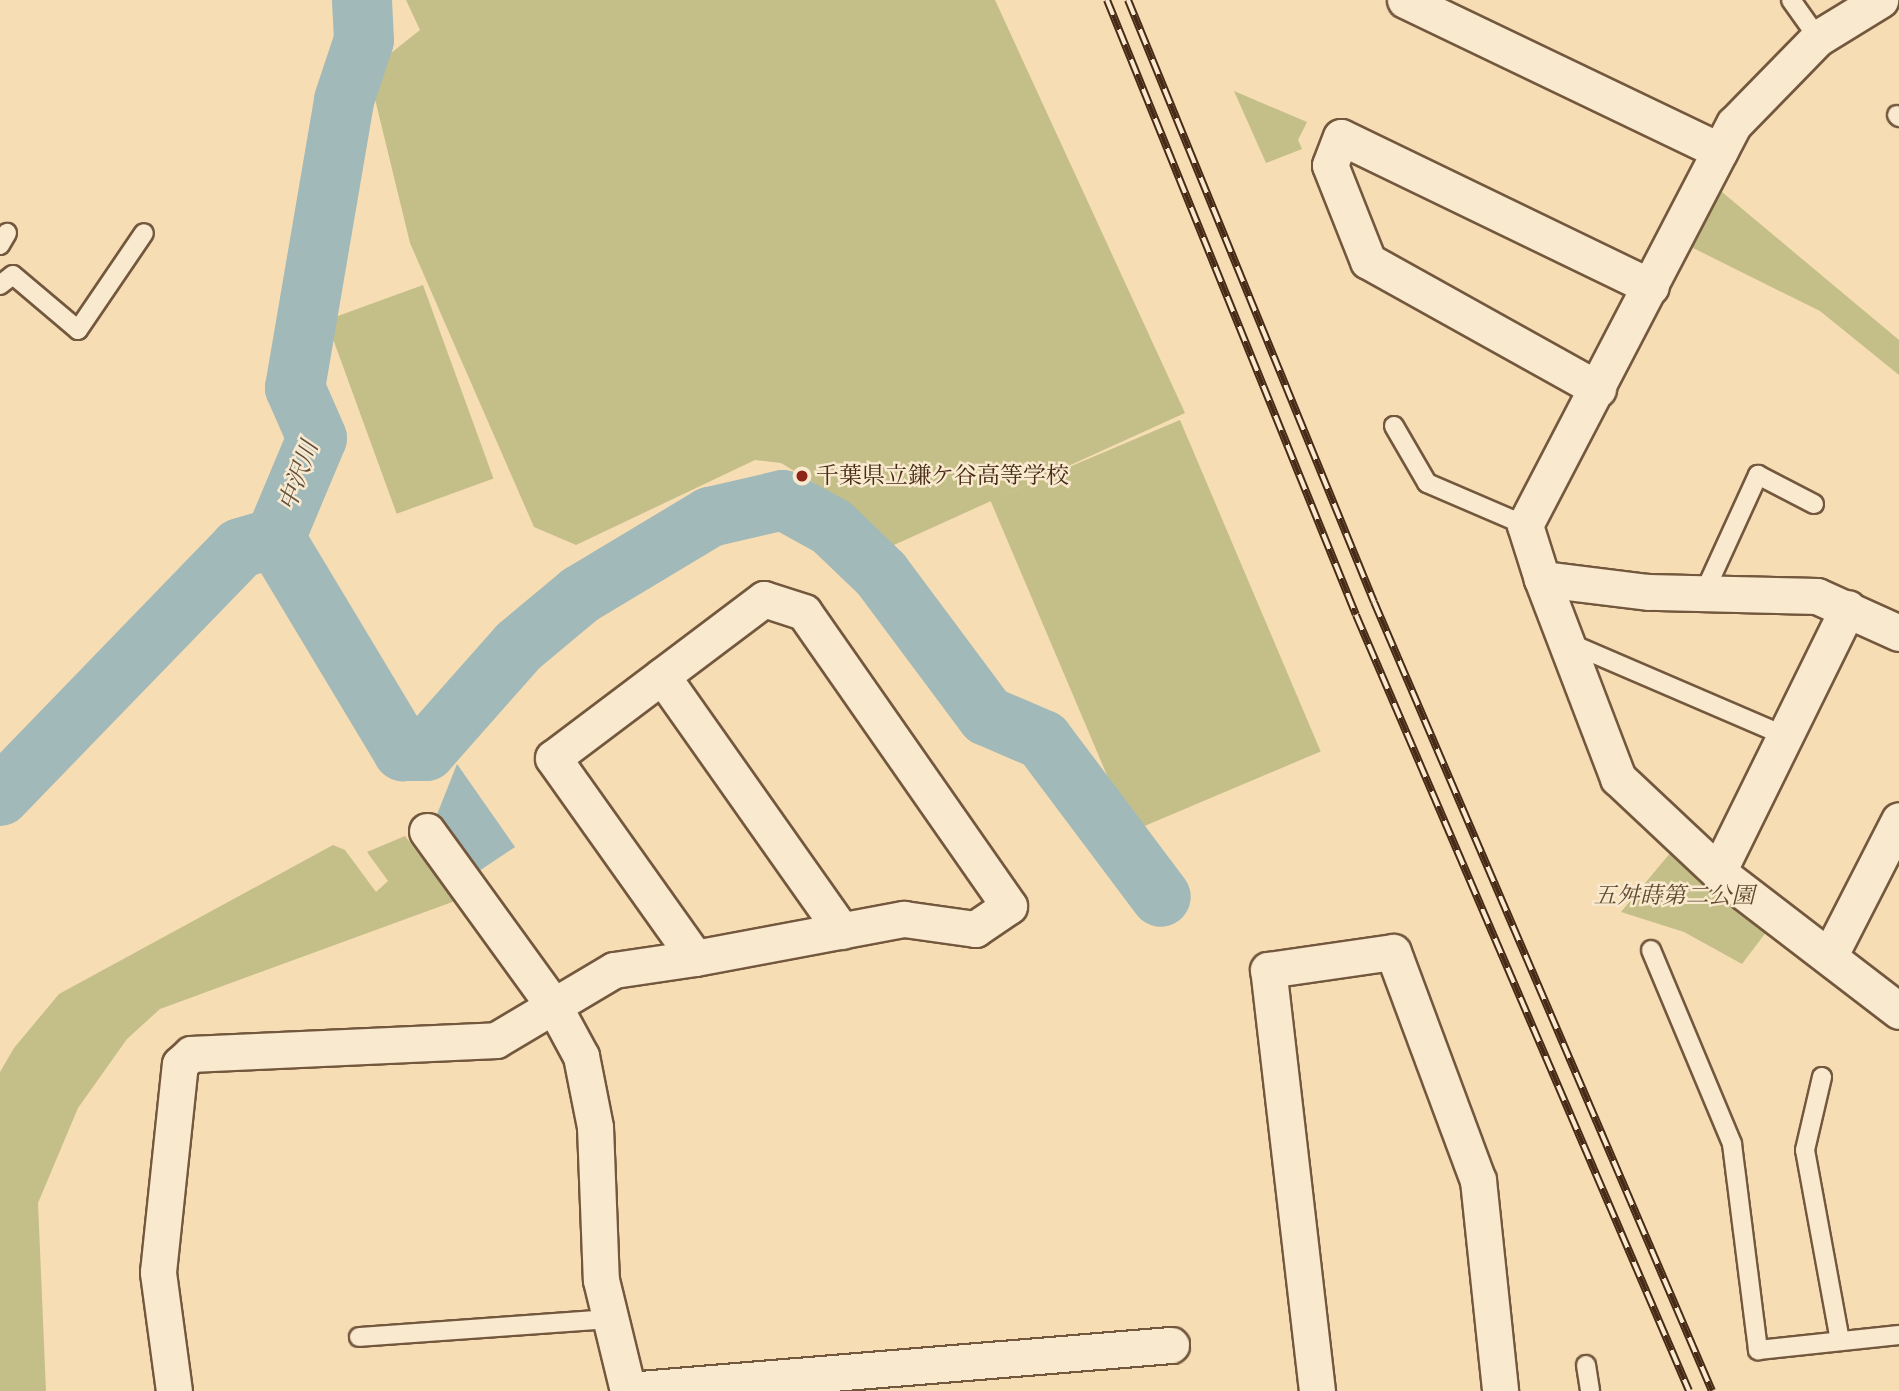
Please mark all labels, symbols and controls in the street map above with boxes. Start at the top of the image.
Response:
water label: 中沢川 [273,437,325,515]
place label: 千葉県立鎌ケ谷高等学校 [816,462,1069,490]
marker: 千葉県立鎌ケ谷高等学校 [794,468,810,484]
park label: 五舛蒔第二公園 [1594,882,1754,910]

